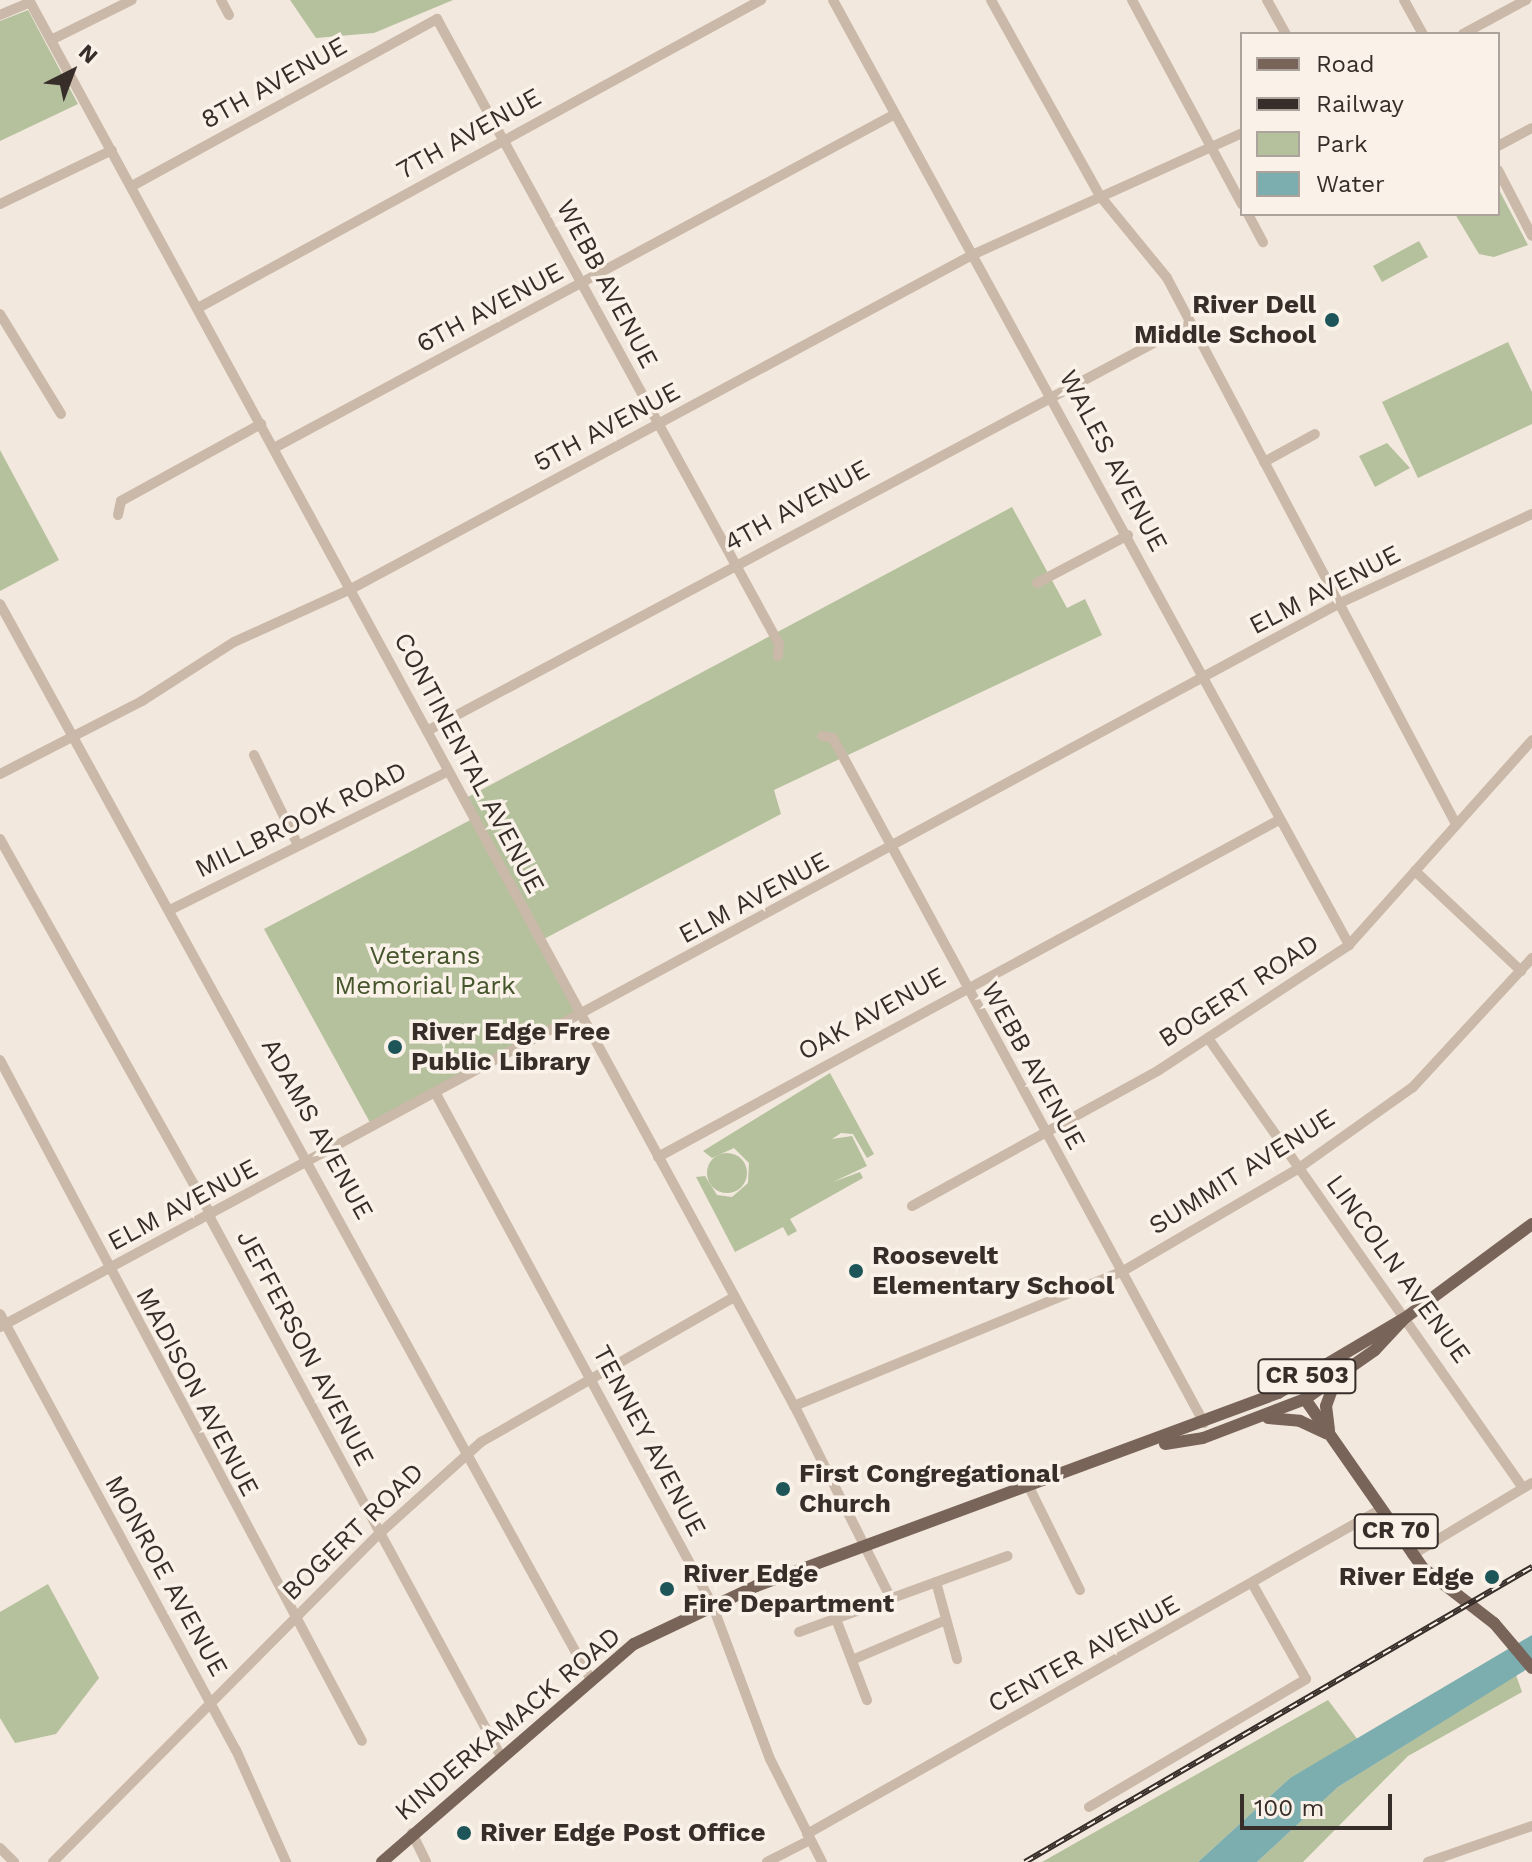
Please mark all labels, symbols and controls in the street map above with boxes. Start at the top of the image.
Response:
street label: 8TH AVENUE [195,30,353,136]
north arrow [32,32,112,112]
legend [1240,32,1500,216]
text: N [74,39,103,69]
text: Road [1316,50,1375,78]
street label: 7TH AVENUE [391,81,547,187]
text: Railway [1316,90,1404,118]
text: Park [1316,130,1368,158]
text: Water [1316,170,1385,198]
street label: WEBB AVENUE [549,194,665,374]
street label: 6TH AVENUE [411,256,569,360]
place label: River Dell Middle School [1134,289,1316,350]
marker: River Dell Middle School [1323,311,1341,329]
street label: WALES AVENUE [1052,365,1174,557]
street label: 5TH AVENUE [528,375,686,479]
street label: 4TH AVENUE [719,453,875,559]
street label: ELM AVENUE [1244,538,1406,642]
street label: CONTINENTAL AVENUE [387,627,551,899]
street label: MILLBROOK ROAD [190,755,412,885]
street label: ELM AVENUE [673,845,835,951]
street label: BOGERT ROAD [1153,928,1325,1054]
park label: Veterans Memorial Park [334,940,516,1002]
street label: OAK AVENUE [792,960,952,1068]
street label: WEBB AVENUE [974,976,1092,1156]
place label: River Edge Free Public Library [411,1016,611,1078]
street label: ADAMS AVENUE [254,1033,380,1225]
marker: River Edge Free Public Library [386,1038,404,1056]
street label: SUMMIT AVENUE [1143,1102,1341,1242]
street label: ELM AVENUE [102,1152,264,1258]
street label: LINCOLN AVENUE [1319,1168,1477,1370]
street label: JEFFERSON AVENUE [229,1224,381,1472]
place label: Roosevelt Elementary School [872,1240,1115,1302]
marker: Roosevelt Elementary School [847,1262,865,1280]
street label: MADISON AVENUE [129,1282,265,1502]
street label: TENNEY AVENUE [585,1339,713,1543]
road number: CR 503 [1257,1356,1357,1396]
street label: BOGERT ROAD [276,1456,430,1608]
place label: First Congregational Church [799,1458,1059,1520]
street label: MONROE AVENUE [98,1470,234,1682]
marker: First Congregational Church [774,1480,792,1498]
road number: CR 70 [1352,1511,1440,1551]
place label: River Edge Fire Department [683,1558,894,1620]
place label: River Edge [1338,1561,1474,1593]
marker: River Edge [1481,1566,1503,1588]
marker: River Edge Fire Department [658,1580,676,1598]
street label: CENTER AVENUE [982,1588,1186,1720]
street label: KINDERKAMACK ROAD [389,1620,627,1828]
scale bar [1244,1778,1396,1828]
text: 100 m [1254,1794,1324,1822]
place label: River Edge Post Office [480,1817,766,1849]
marker: River Edge Post Office [455,1824,473,1842]

